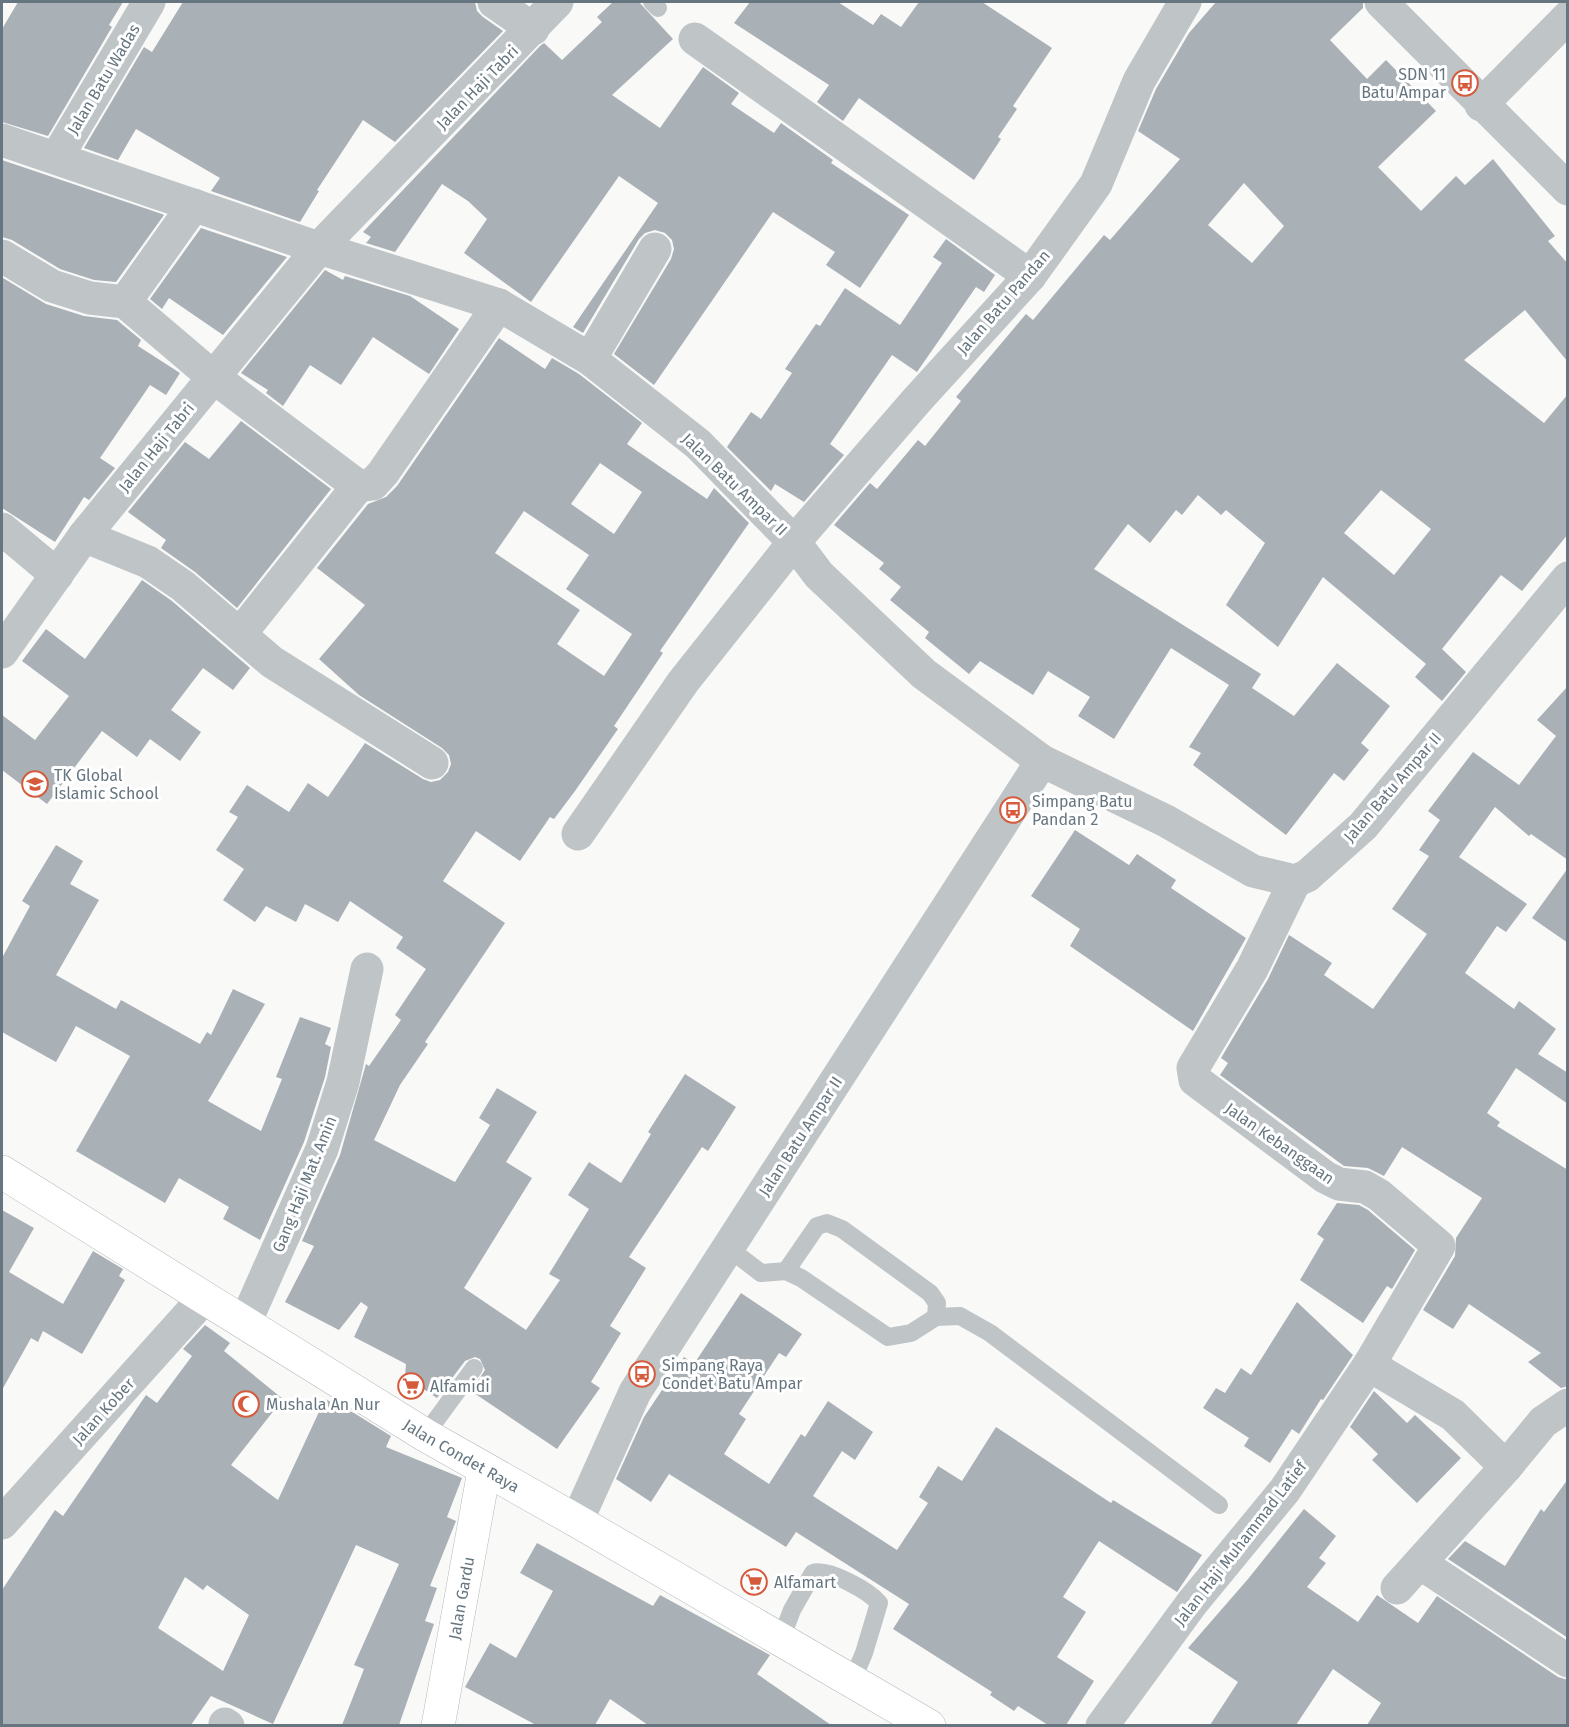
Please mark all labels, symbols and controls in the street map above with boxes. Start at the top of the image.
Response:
street label: Jalan Batu Wadas [63,21,144,138]
street label: Jalan Haji Tabri [433,41,522,133]
place label: SDN 11 Batu Ampar [1361,65,1447,102]
bus stop icon: SDN 11 Batu Ampar [1450,68,1480,98]
street label: Jalan Batu Pandan [953,246,1054,358]
street label: Jalan Haji Tabri [115,399,198,496]
street label: Jalan Batu Ampar II [678,429,791,539]
street label: Jalan Batu Ampar II [1340,729,1445,846]
place label: TK Global Islamic School [54,766,159,803]
school or university icon: TK Global Islamic School [20,769,50,799]
place label: Simpang Batu Pandan 2 [1032,792,1132,829]
bus stop icon: Simpang Batu Pandan 2 [998,795,1028,825]
street label: Jalan Batu Ampar II [755,1073,846,1200]
street label: Jalan Kebanggaan [1222,1099,1338,1188]
street label: Gang Haji Mat. Amin [268,1113,340,1255]
place label: Simpang Raya Condet Batu Ampar [662,1356,803,1393]
bus stop icon: Simpang Raya Condet Batu Ampar [627,1359,657,1389]
supermarket icon: Alfamidi [396,1371,426,1401]
street label: Jalan Kober [68,1373,139,1449]
place label: Alfamidi [430,1377,490,1396]
mosque icon: Mushala An Nur [231,1389,261,1419]
place label: Mushala An Nur [266,1395,381,1414]
street label: Jalan Condet Raya [400,1415,523,1496]
street label: Jalan Haji Muhammad Latief [1170,1456,1312,1629]
street label: Jalan Gardu [445,1555,478,1641]
supermarket icon: Alfamart [739,1567,769,1597]
place label: Alfamart [774,1573,836,1592]

